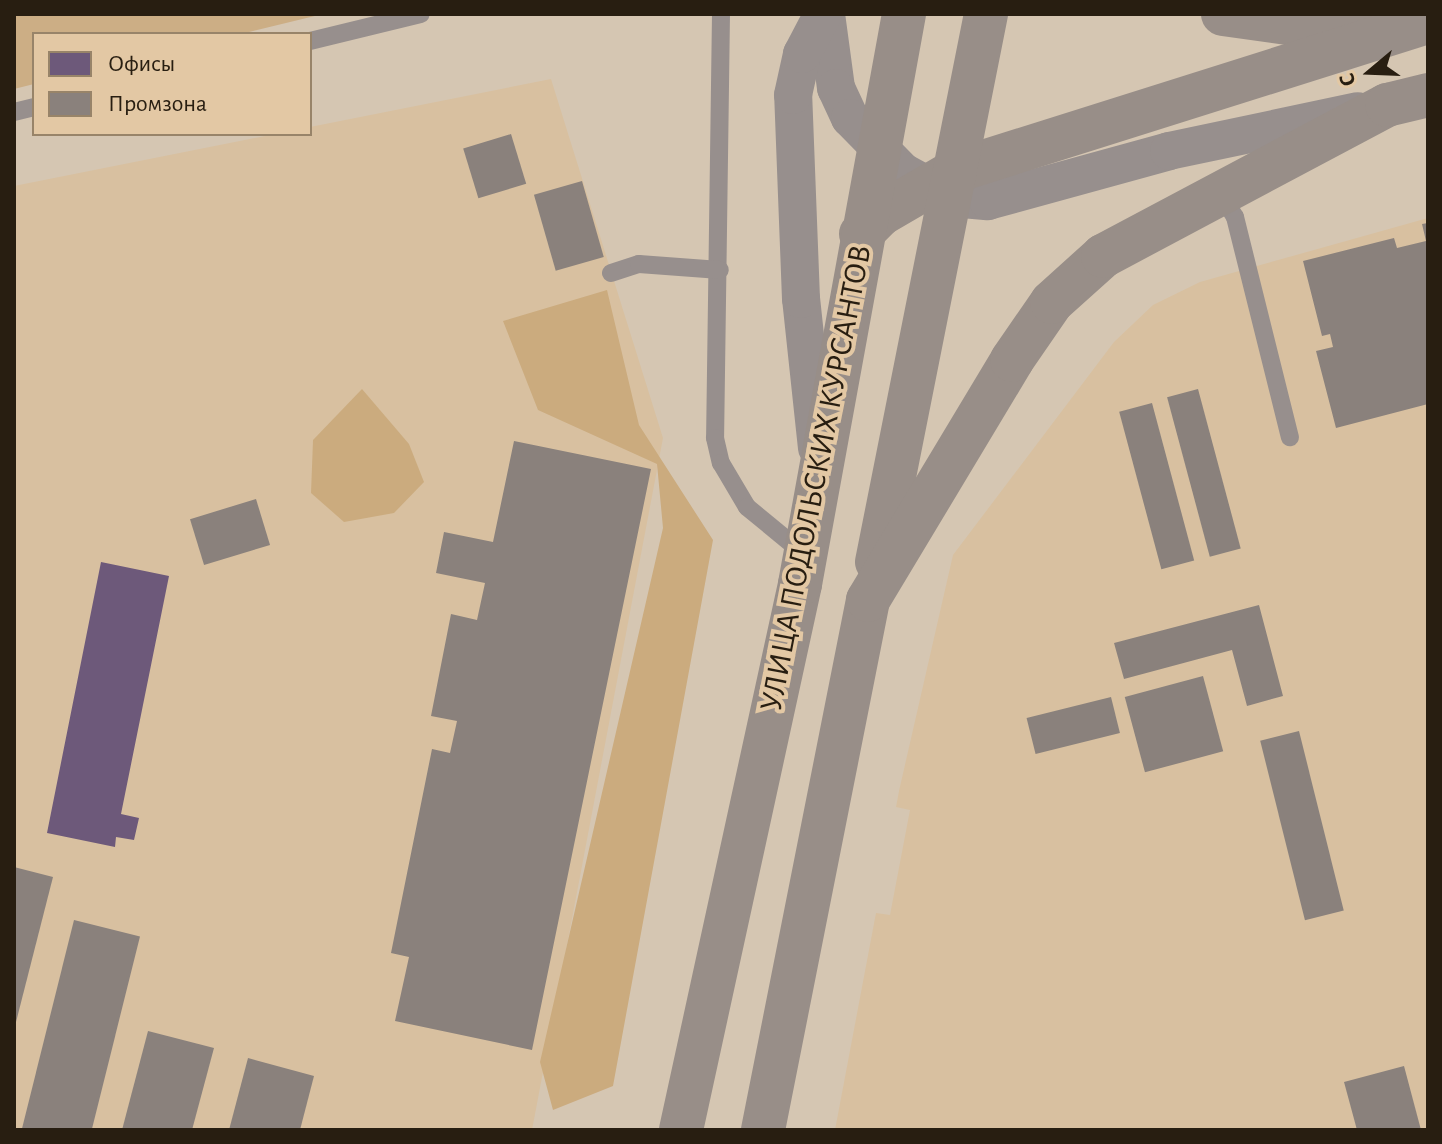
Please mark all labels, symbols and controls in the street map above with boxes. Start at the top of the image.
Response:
legend [32,32,312,136]
north arrow [1330,32,1410,112]
text: Офисы [108,52,175,76]
text: С [1335,70,1360,89]
text: Промзона [108,92,207,116]
street label: УЛИЦА ПОДОЛЬСКИХ КУРСАНТОВ [752,242,880,714]

